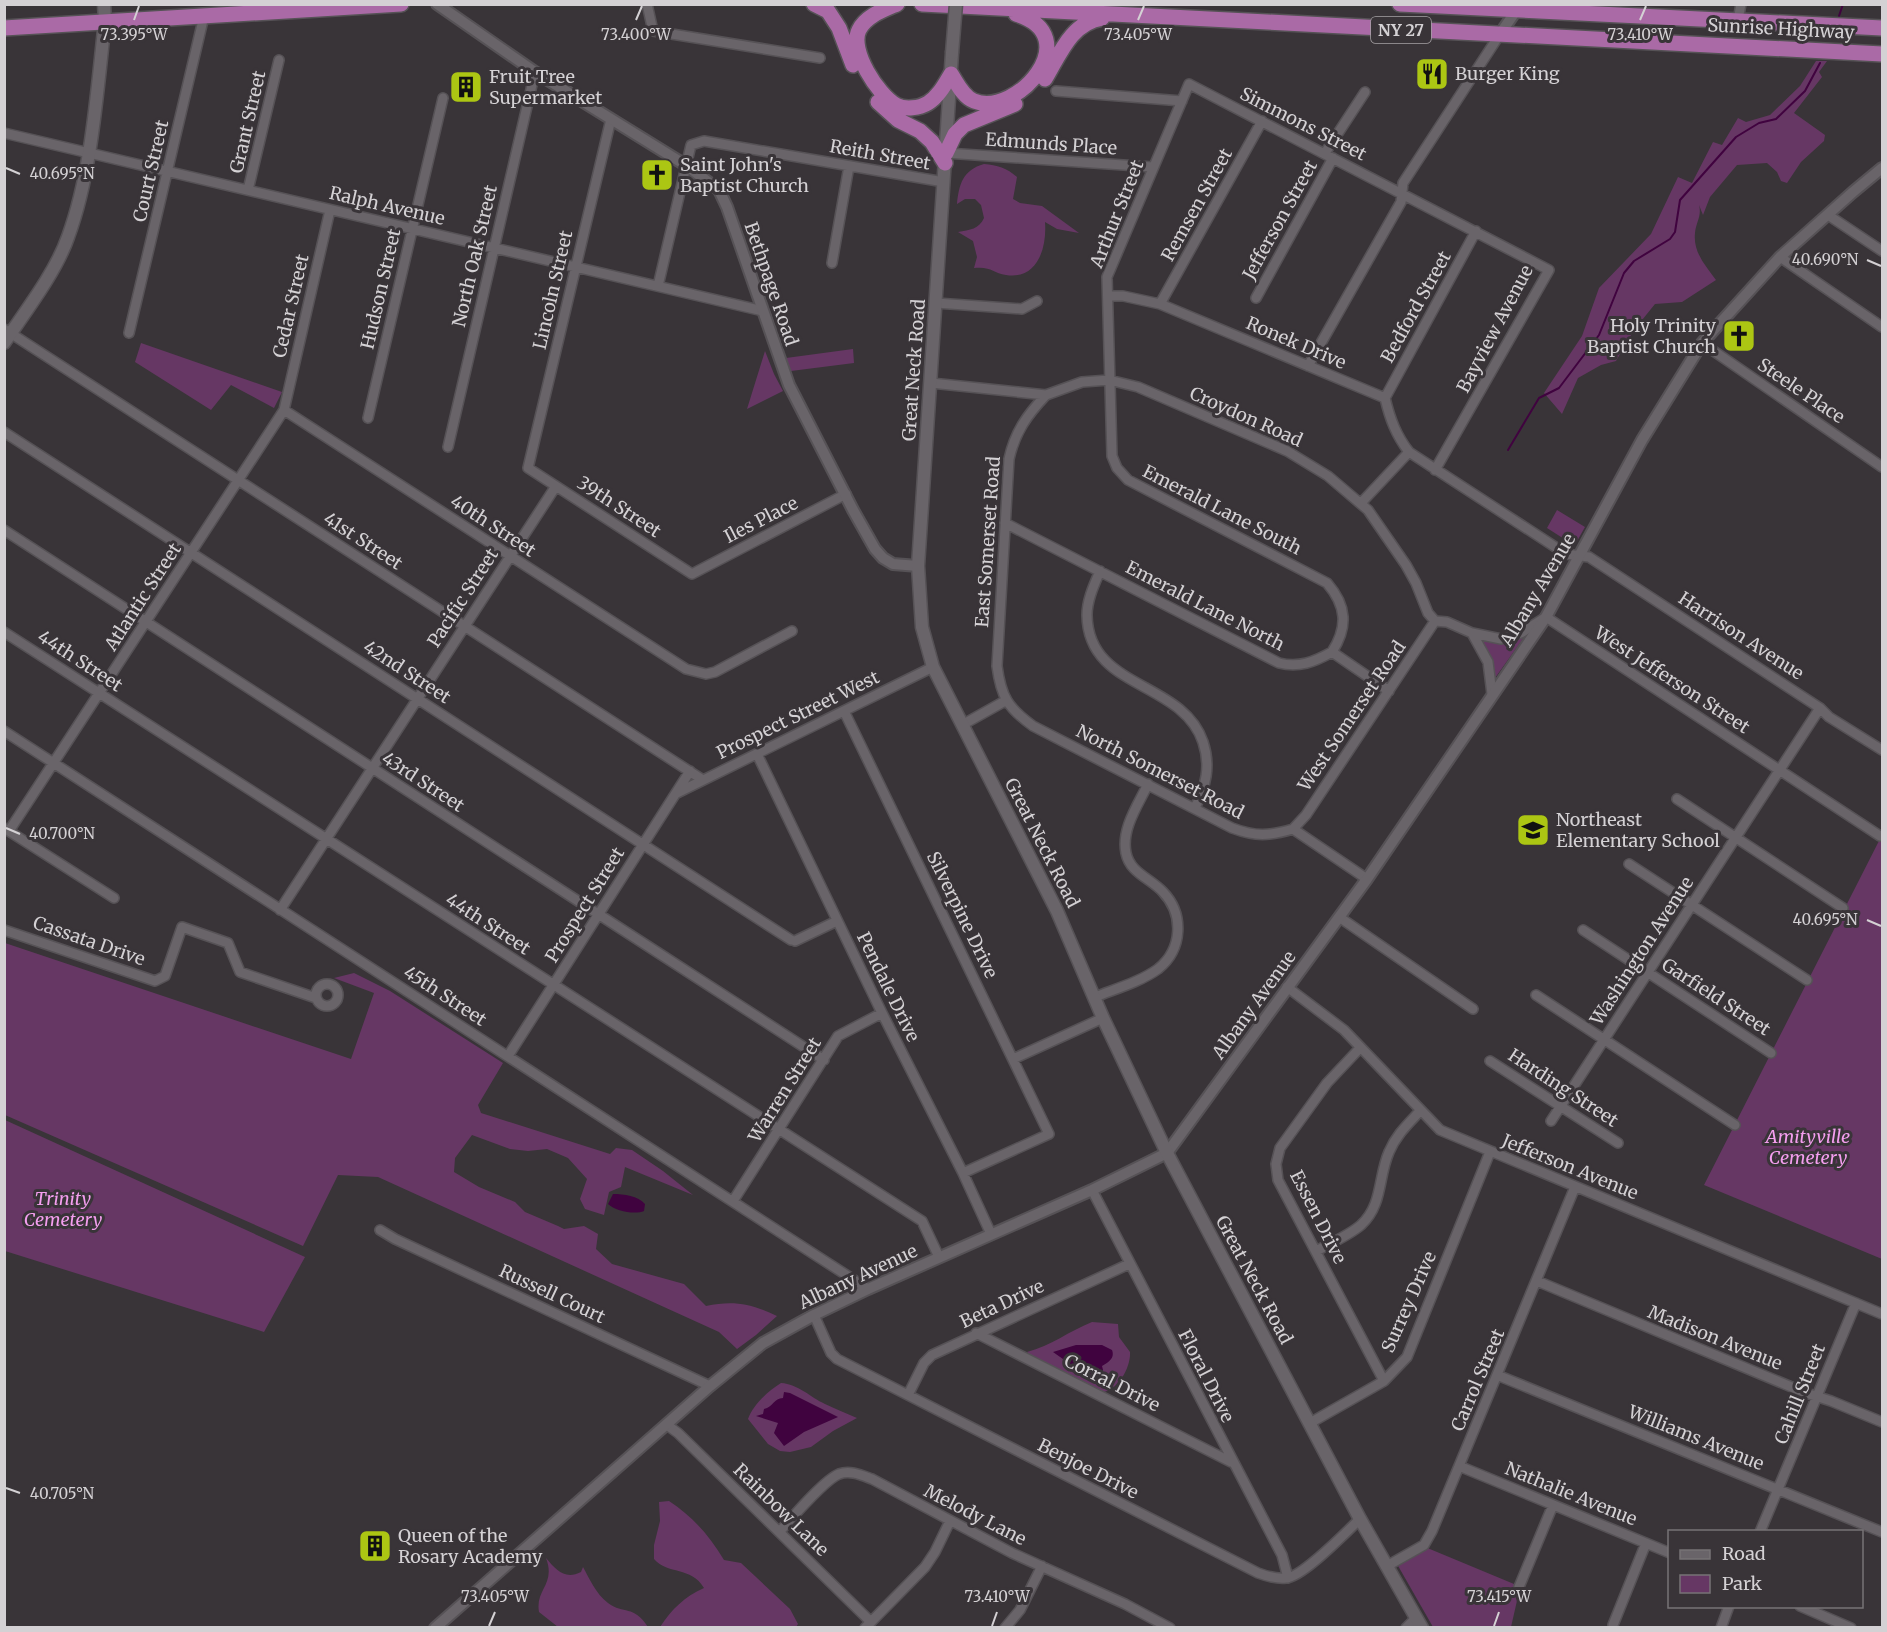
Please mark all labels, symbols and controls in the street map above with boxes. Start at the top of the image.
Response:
street label: Sunrise Highway [1707,13,1856,44]
road number: NY 27 [1371,17,1431,43]
text: 73.395°W [101,25,168,44]
text: 73.400°W [601,25,672,44]
text: 73.405°W [1104,25,1173,44]
text: 73.410°W [1607,25,1674,44]
restaurant icon: Burger King [1414,56,1450,92]
place label: Burger King [1455,62,1560,85]
place label: Fruit Tree Supermarket [489,65,602,109]
street label: Grant Street [225,68,270,175]
building icon: Fruit Tree Supermarket [448,69,484,105]
street label: Simmons Street [1236,82,1370,165]
street label: Court Street [128,118,173,224]
street label: Edmunds Place [984,127,1118,160]
street label: Reith Street [828,134,932,175]
street label: Remsen Street [1156,144,1237,265]
place label: Saint John's Baptist Church [680,153,809,197]
street label: Jefferson Street [1237,156,1322,285]
church icon: Saint John's Baptist Church [639,157,675,193]
street label: Arthur Street [1084,157,1149,272]
text: 40.695°N [29,164,95,183]
street label: Ralph Avenue [327,181,447,230]
street label: North Oak Street [447,183,502,329]
street label: Bethpage Road [740,219,803,349]
street label: Hudson Street [355,226,406,351]
street label: Lincoln Street [528,228,577,352]
street label: Bedford Street [1375,247,1456,367]
text: 40.690°N [1792,250,1859,269]
street label: Cedar Street [267,252,314,360]
street label: Bayview Avenue [1451,261,1538,397]
street label: Great Neck Road [897,298,930,442]
street label: Ronek Drive [1243,311,1350,374]
place label: Holy Trinity Baptist Church [1587,314,1717,358]
church icon: Holy Trinity Baptist Church [1721,318,1757,354]
street label: Steele Place [1753,353,1849,428]
street label: Croydon Road [1186,381,1306,452]
street label: East Somerset Road [970,455,1005,628]
street label: Emerald Lane South [1139,460,1306,560]
street label: 39th Street [573,471,665,542]
street label: 40th Street [446,489,540,562]
street label: Iles Place [720,491,802,548]
street label: 41st Street [319,507,407,575]
street label: Albany Avenue [1494,529,1580,652]
street label: Atlantic Street [99,538,186,656]
street label: Pacific Street [422,544,503,652]
street label: Emerald Lane North [1122,556,1288,656]
street label: Harrison Avenue [1674,587,1808,685]
street label: West Jefferson Street [1590,620,1754,738]
street label: 44th Street [34,625,127,696]
street label: 42nd Street [359,635,455,708]
street label: West Somerset Road [1292,636,1411,796]
street label: Prospect Street West [713,665,883,764]
street label: North Somerset Road [1073,719,1248,824]
street label: 43rd Street [378,746,469,817]
street label: Great Neck Road [1000,774,1085,912]
place label: Northeast Elementary School [1556,808,1720,852]
school or university icon: Northeast Elementary School [1515,812,1551,848]
text: 40.700°N [29,824,95,843]
street label: Prospect Street [540,843,629,967]
street label: Silverpine Drive [922,848,1003,982]
street label: Washington Avenue [1584,872,1698,1030]
street label: 44th Street [442,888,535,959]
text: 40.695°N [1792,910,1858,929]
street label: Cassata Drive [30,911,148,970]
street label: Pendale Drive [852,928,925,1045]
street label: Albany Avenue [1206,946,1301,1064]
street label: Garfield Street [1658,953,1775,1040]
street label: 45th Street [400,960,491,1031]
street label: Warren Street [743,1033,826,1147]
street label: Harding Street [1504,1043,1623,1132]
park label: Amityville Cemetery [1764,1125,1850,1169]
street label: Jefferson Avenue [1498,1128,1642,1204]
street label: Essen Drive [1285,1166,1352,1267]
park label: Trinity Cemetery [24,1187,102,1231]
street label: Great Neck Road [1211,1212,1298,1348]
street label: Albany Avenue [794,1239,921,1315]
street label: Surrey Drive [1376,1248,1441,1356]
street label: Russell Court [496,1259,609,1328]
street label: Beta Drive [956,1274,1047,1333]
street label: Madison Avenue [1645,1300,1786,1375]
street label: Floral Drive [1173,1325,1240,1426]
street label: Carrol Street [1446,1325,1509,1434]
street label: Cahill Street [1769,1340,1830,1447]
street label: Corral Drive [1060,1349,1164,1417]
street label: Williams Avenue [1624,1399,1767,1475]
street label: Benjoe Drive [1034,1433,1143,1504]
street label: Nathalie Avenue [1502,1457,1640,1530]
street label: Rainbow Lane [729,1458,834,1561]
street label: Melody Lane [920,1479,1030,1550]
text: 40.705°N [30,1484,95,1503]
place label: Queen of the Rosary Academy [398,1524,543,1568]
building icon: Queen of the Rosary Academy [357,1528,393,1564]
legend [1668,1530,1863,1608]
text: Road [1722,1542,1766,1565]
text: Park [1722,1572,1763,1595]
text: 73.405°W [461,1587,530,1606]
text: 73.410°W [964,1587,1031,1606]
text: 73.415°W [1467,1587,1532,1606]

